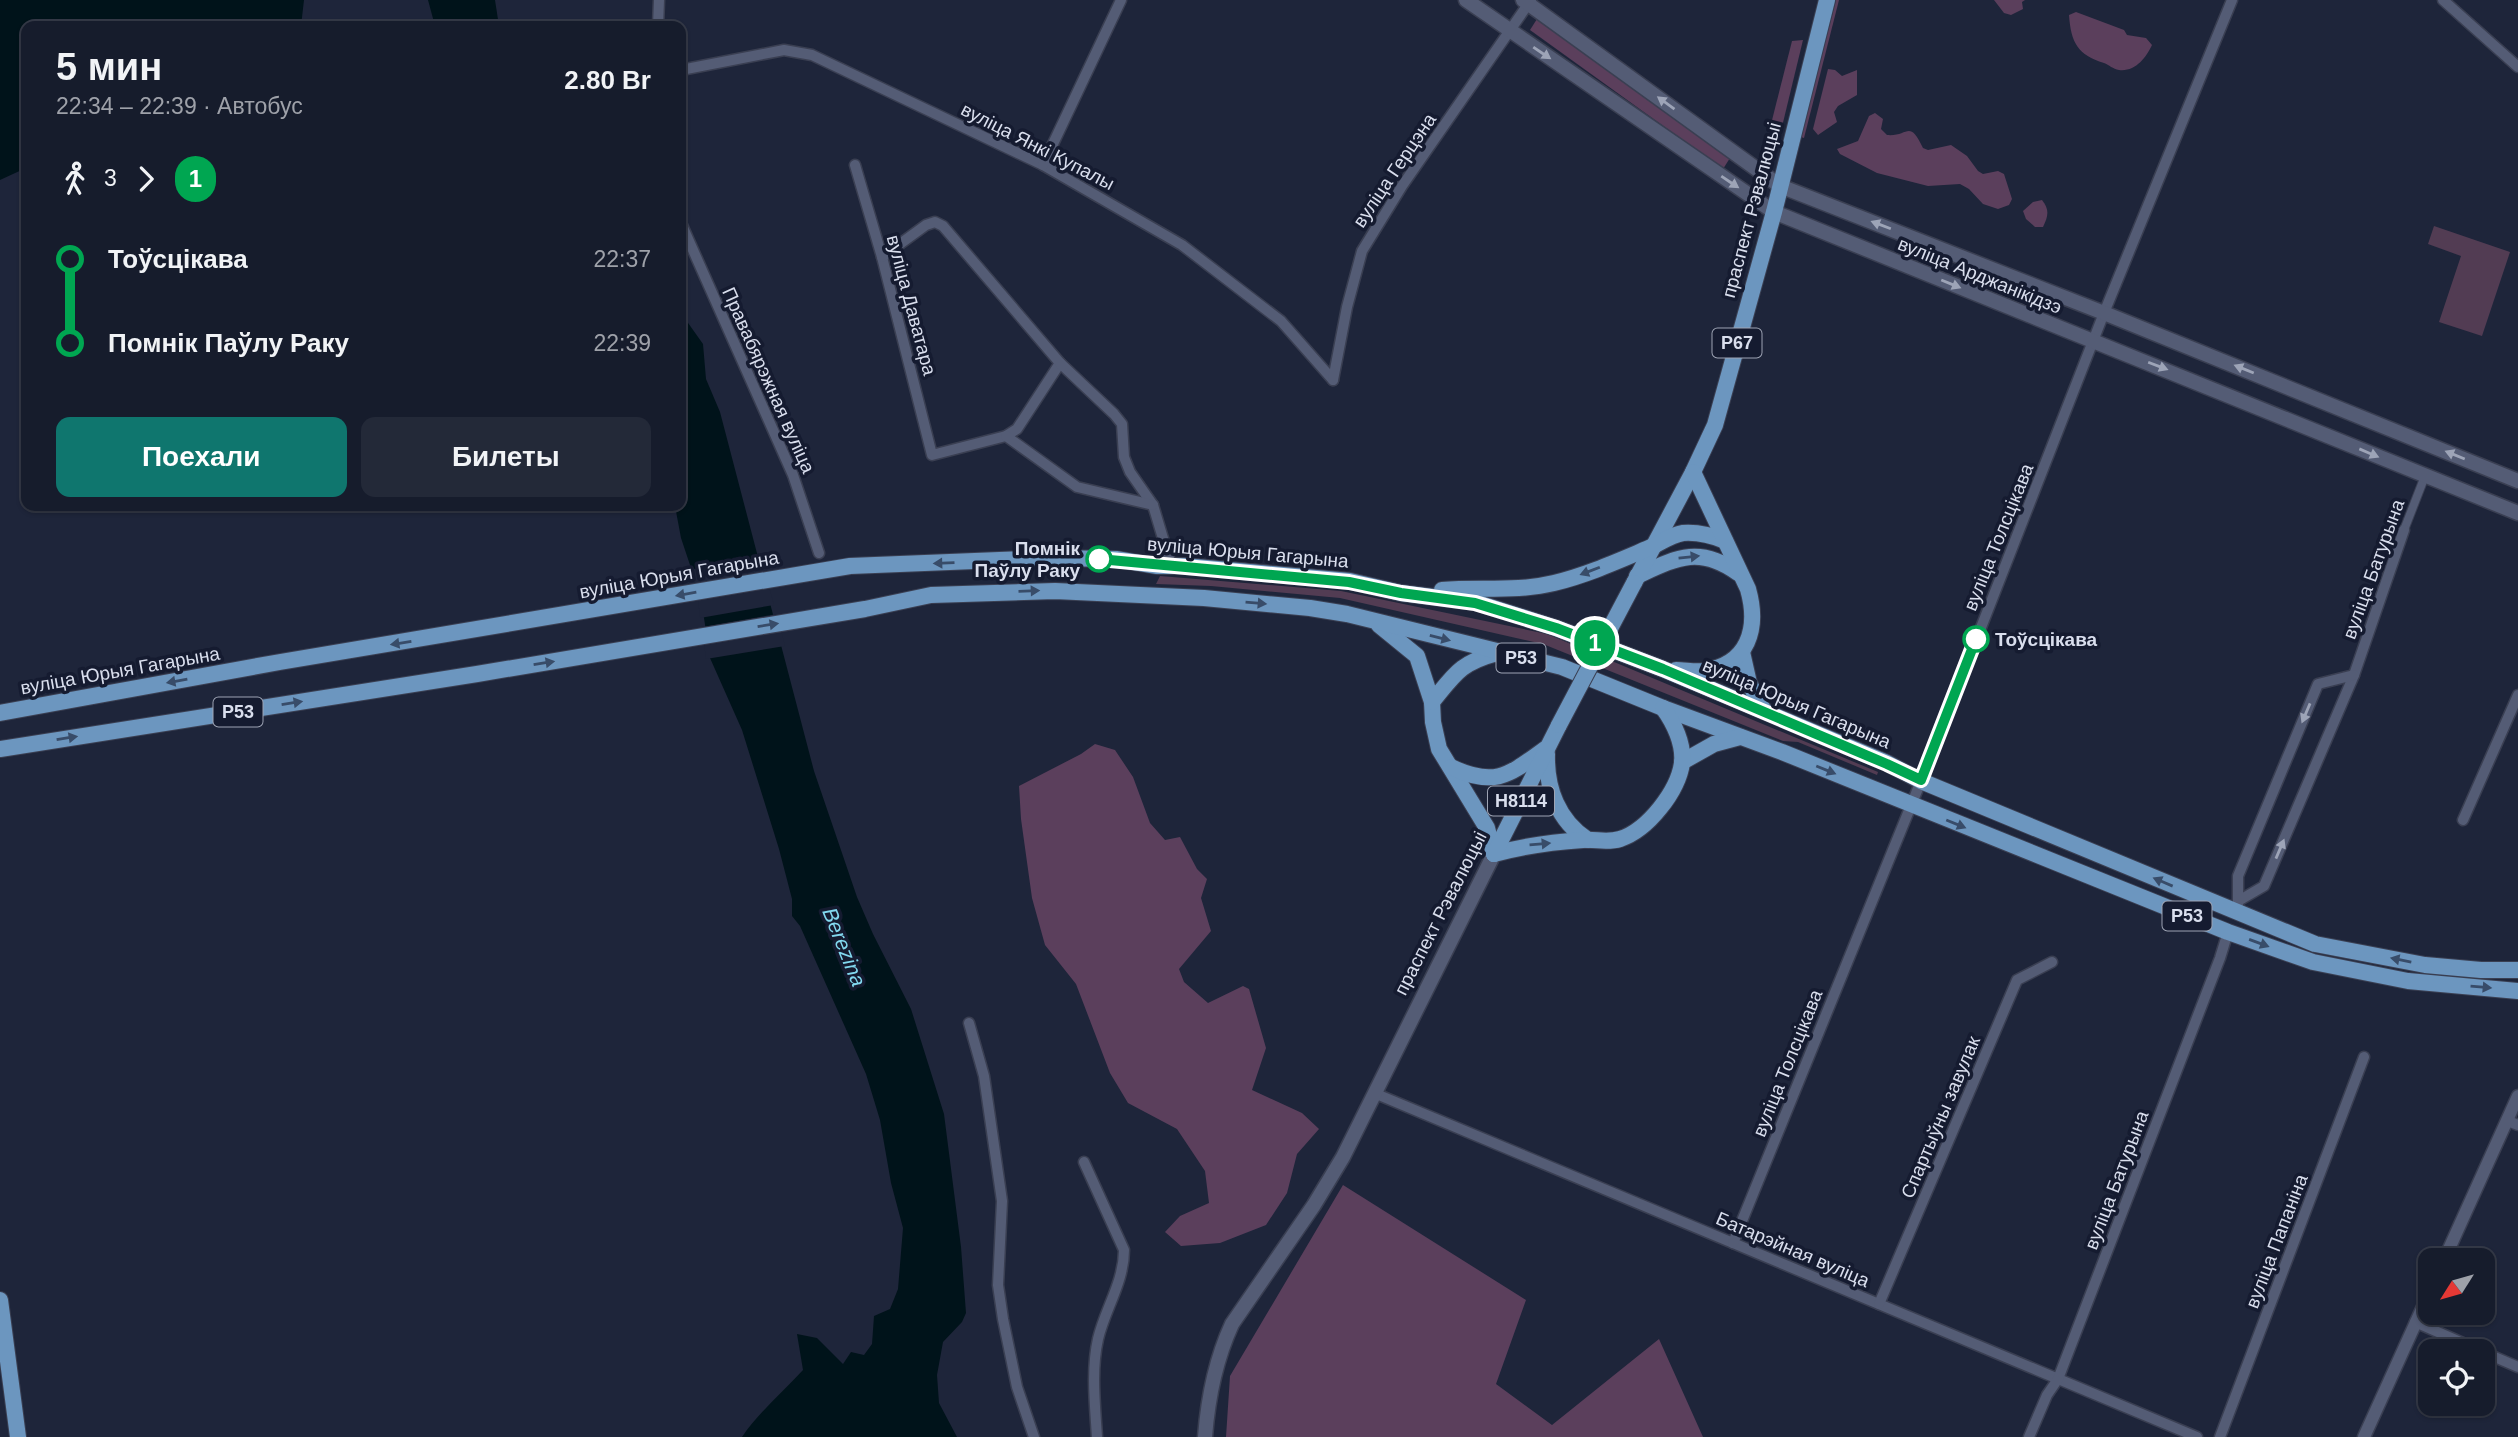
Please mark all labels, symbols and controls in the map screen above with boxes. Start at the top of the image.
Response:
text: 5 мин [56,46,162,88]
one-way arrow [1533,46,1551,60]
text: 2.80 Br [564,65,651,95]
text: 22:34 – 22:39 · Автобус [56,93,303,119]
one-way arrow [1656,96,1675,110]
street label: вуліца Янкі Купалы [958,99,1118,194]
street label: вуліца Герцэна [1349,109,1440,231]
street label: праспект Рэвалюцыі [1718,120,1785,300]
icon: walk [56,160,94,198]
icon: forward [127,160,165,198]
text: 3 [104,165,117,191]
text: 1 [189,165,202,192]
one-way arrow [1720,175,1739,188]
one-way arrow [1870,220,1891,231]
street label: вуліца Даватара [883,233,940,378]
street label: вуліца Арджанікідзэ [1895,233,2065,318]
text: Тоўсцікава [108,244,248,274]
text: 22:37 [593,246,651,272]
one-way arrow [1940,278,1961,289]
street label: Правабярэжная вуліца [718,284,819,477]
text: Помнік Паўлу Раку [108,328,349,358]
road number: Р67 [1712,328,1762,358]
text: 22:39 [593,330,651,356]
one-way arrow [2148,361,2169,372]
one-way arrow [2234,364,2255,375]
button: Поехали [56,417,347,497]
button: Билеты [361,417,651,497]
one-way arrow [2358,447,2379,458]
one-way arrow [2444,450,2465,461]
street label: вуліца Толсцікава [1959,460,2038,614]
street label: вуліца Батурына [2338,496,2409,642]
street label: вуліца Юрыя Гагарына [1146,533,1350,572]
place label: Помнік Паўлу Раку [974,538,1080,581]
marker: Помнік Паўлу Раку [1086,546,1112,572]
street label: вуліца Юрыя Гагарына [578,547,781,602]
one-way arrow [1678,552,1700,563]
one-way arrow [932,557,954,568]
one-way arrow [1580,566,1601,577]
one-way arrow [1018,586,1040,597]
one-way arrow [675,589,697,600]
one-way arrow [1245,597,1267,608]
one-way arrow [757,619,779,630]
line badge: 1 [1572,620,1618,666]
marker: Тоўсцікава [1963,626,1989,652]
text: 1 [1588,629,1602,656]
place label: Тоўсцікава [1995,629,2098,650]
one-way arrow [1429,633,1451,644]
one-way arrow [390,638,412,649]
street label: вуліца Юрыя Гагарына [19,643,222,698]
road number: Р53 [1496,644,1546,672]
street label: вуліца Юрыя Гагарына [1700,654,1894,753]
one-way arrow [533,657,555,668]
one-way arrow [166,676,188,687]
one-way arrow [281,697,303,708]
road number: Р53 [214,698,262,726]
one-way arrow [2300,703,2312,723]
one-way arrow [57,732,79,743]
one-way arrow [1816,765,1837,776]
road number: Н8114 [1488,786,1554,816]
one-way arrow [1946,818,1967,829]
street label: праспект Рэвалюцыі [1390,828,1491,999]
one-way arrow [1529,838,1551,849]
one-way arrow [2274,839,2286,859]
one-way arrow [2152,876,2173,887]
road number: Р53 [2162,902,2212,931]
water label: Berezina [818,904,871,990]
one-way arrow [2248,938,2269,949]
one-way arrow [2390,955,2412,966]
one-way arrow [2470,982,2492,993]
street label: вуліца Толсцікава [1748,986,1827,1140]
street label: Спартыўны завулак [1897,1032,1984,1201]
street label: вуліца Батурына [2080,1107,2153,1253]
street label: вуліца Папаніна [2241,1171,2312,1311]
street label: Батарэйная вуліца [1713,1208,1873,1291]
north arrow [2418,1248,2496,1325]
map controls [2418,1248,2495,1416]
button: locate [2418,1339,2495,1416]

